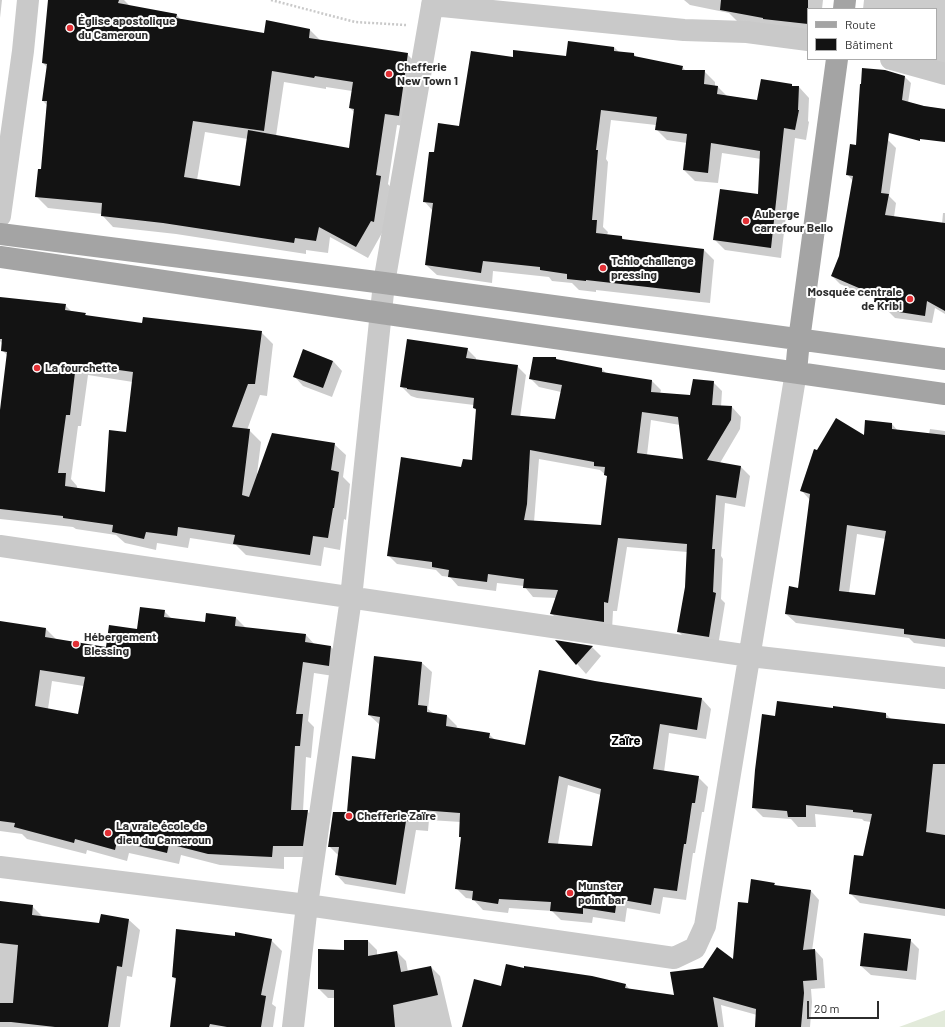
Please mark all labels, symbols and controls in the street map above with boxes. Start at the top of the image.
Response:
legend [807,8,937,60]
place label: Église apostolique du Cameroun [78,14,176,42]
text: Route [845,17,876,31]
marker: Église apostolique du Cameroun [65,23,75,33]
text: Bâtiment [845,37,893,51]
place label: Chefferie New Town 1 [397,60,458,88]
marker: Chefferie New Town 1 [384,69,394,79]
place label: Auberge carrefour Bello [754,207,833,235]
marker: Auberge carrefour Bello [741,216,751,226]
place label: Tchio challenge pressing [611,254,694,282]
marker: Tchio challenge pressing [598,263,608,273]
place label: Mosquée centrale de Kribi [807,285,902,313]
marker: Mosquée centrale de Kribi [905,294,915,304]
place label: La fourchette [45,361,118,375]
marker: La fourchette [32,363,42,373]
place label: Hébergement Blessing [84,630,157,658]
marker: Hébergement Blessing [71,639,81,649]
district label: Zaïre [611,733,641,749]
place label: Chefferie Zaïre [357,809,436,823]
marker: Chefferie Zaïre [344,811,354,821]
place label: La vraie école de dieu du Cameroun [116,819,211,847]
marker: La vraie école de dieu du Cameroun [103,828,113,838]
place label: Munster point bar [578,879,626,907]
marker: Munster point bar [565,888,575,898]
scale bar [809,993,881,1019]
text: 20 m [814,1001,840,1015]

